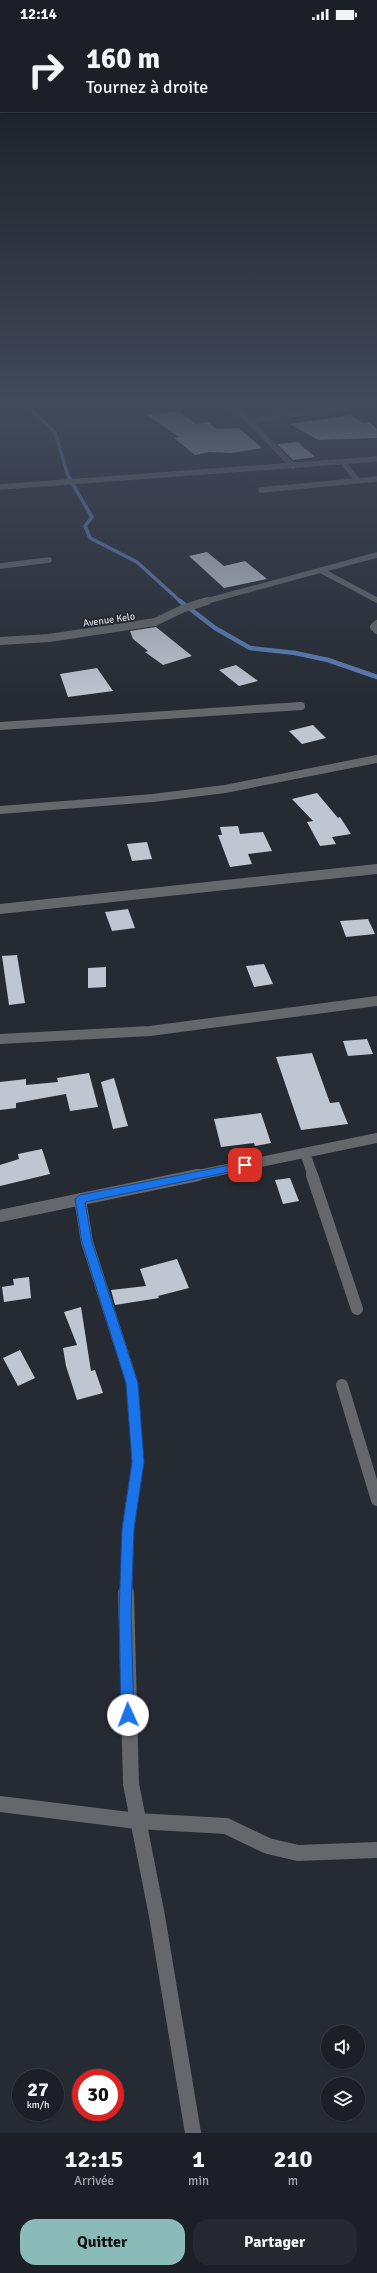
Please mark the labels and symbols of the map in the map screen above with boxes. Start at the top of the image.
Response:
street label: Avenue Kelo [82,610,136,630]
pin [228,1148,262,1182]
position arrow [107,1694,149,1736]
speed limit sign: 30 [72,2069,124,2121]

